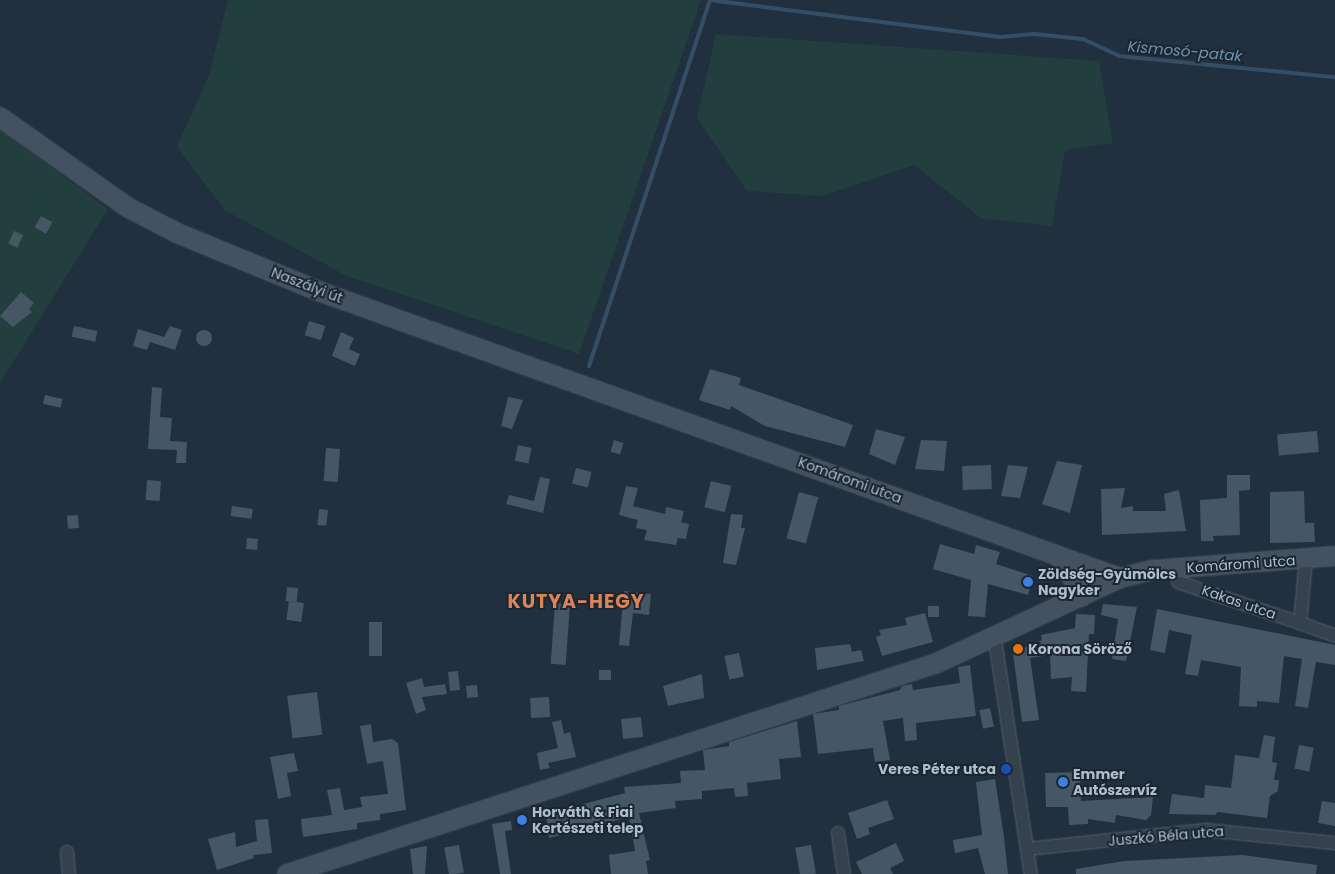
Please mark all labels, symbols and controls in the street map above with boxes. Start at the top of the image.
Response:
water label: Kismosó-patak [1127,37,1243,65]
street label: Naszályi út [269,264,345,306]
street label: Komáromi utca [796,453,904,507]
street label: Komáromi utca [1186,552,1296,576]
place label: Zöldség-Gyümölcs Nagyker [1038,566,1176,598]
marker: Zöldség-Gyümölcs Nagyker [1022,576,1034,588]
street label: Kakas utca [1200,581,1278,623]
district label: KUTYA-HEGY [506,591,646,613]
place label: Korona Söröző [1028,641,1132,657]
marker: Korona Söröző [1012,643,1024,655]
place label: Veres Péter utca [878,761,996,777]
marker: Veres Péter utca [1000,763,1012,775]
place label: Emmer Autószervíz [1073,766,1157,799]
marker: Emmer Autószervíz [1057,776,1069,788]
place label: Horváth & Fiai Kertészeti telep [532,804,643,836]
marker: Horváth & Fiai Kertészeti telep [516,814,528,826]
street label: Juszkó Béla utca [1108,823,1224,849]

